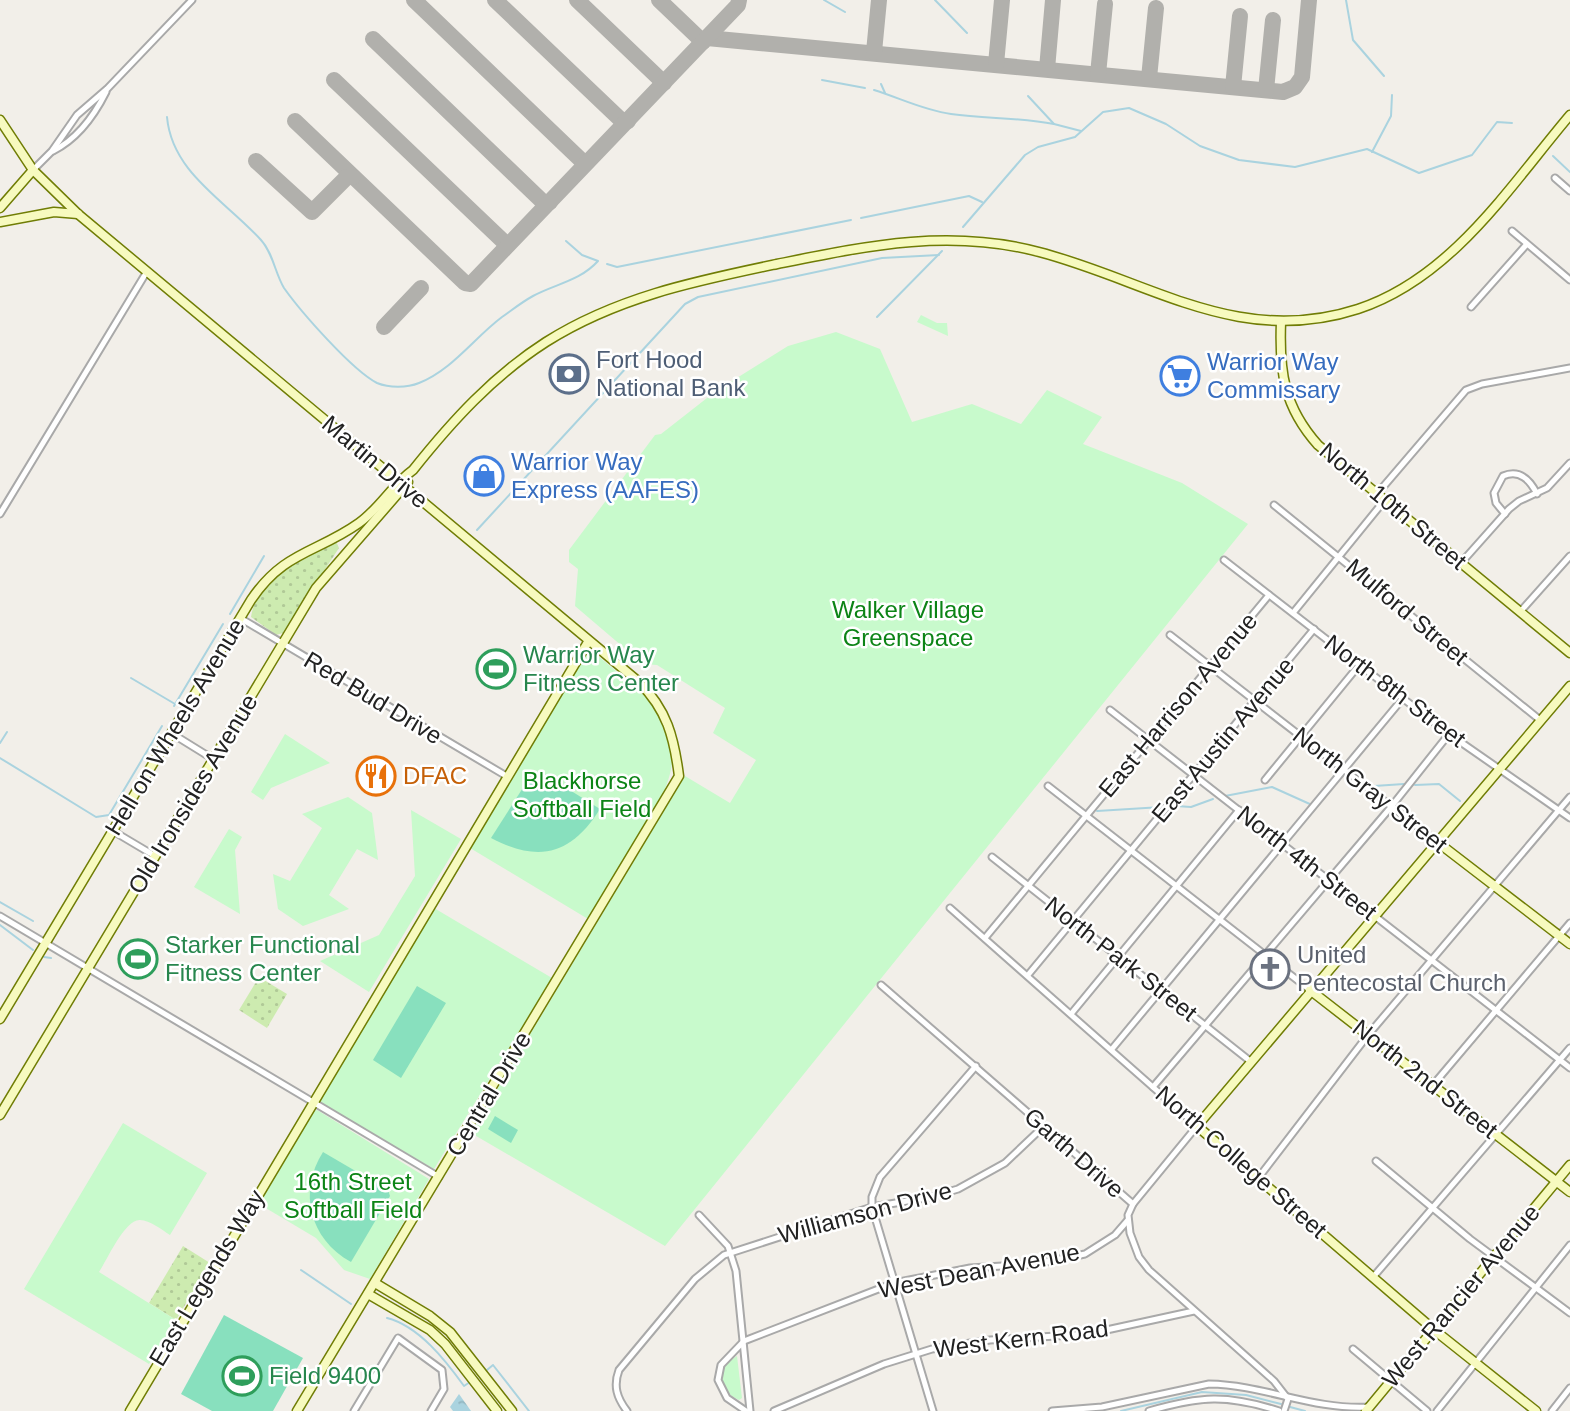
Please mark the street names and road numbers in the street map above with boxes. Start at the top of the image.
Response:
street label: Martin Drive [317,410,434,514]
street label: North 10th Street [1315,437,1472,575]
street label: Mulford Street [1341,553,1474,671]
street label: East Harrison Avenue [1093,607,1262,802]
street label: Hell on Wheels Avenue [99,614,250,840]
street label: North 8th Street [1320,629,1471,753]
street label: Red Bud Drive [299,646,447,749]
street label: East Austin Avenue [1146,652,1299,827]
street label: Old Ironsides Avenue [122,689,263,898]
street label: North Gray Street [1288,721,1453,858]
street label: North 4th Street [1232,800,1383,926]
street label: North Park Street [1040,891,1203,1027]
street label: North 2nd Street [1348,1014,1503,1144]
street label: Central Drive [441,1027,536,1161]
street label: North College Street [1150,1080,1332,1243]
street label: Garth Drive [1019,1102,1129,1203]
street label: Williamson Drive [775,1176,955,1249]
street label: East Legends Way [143,1185,270,1371]
street label: West Rancier Avenue [1376,1199,1545,1392]
street label: West Dean Avenue [876,1238,1082,1303]
street label: West Kern Road [932,1314,1110,1363]

